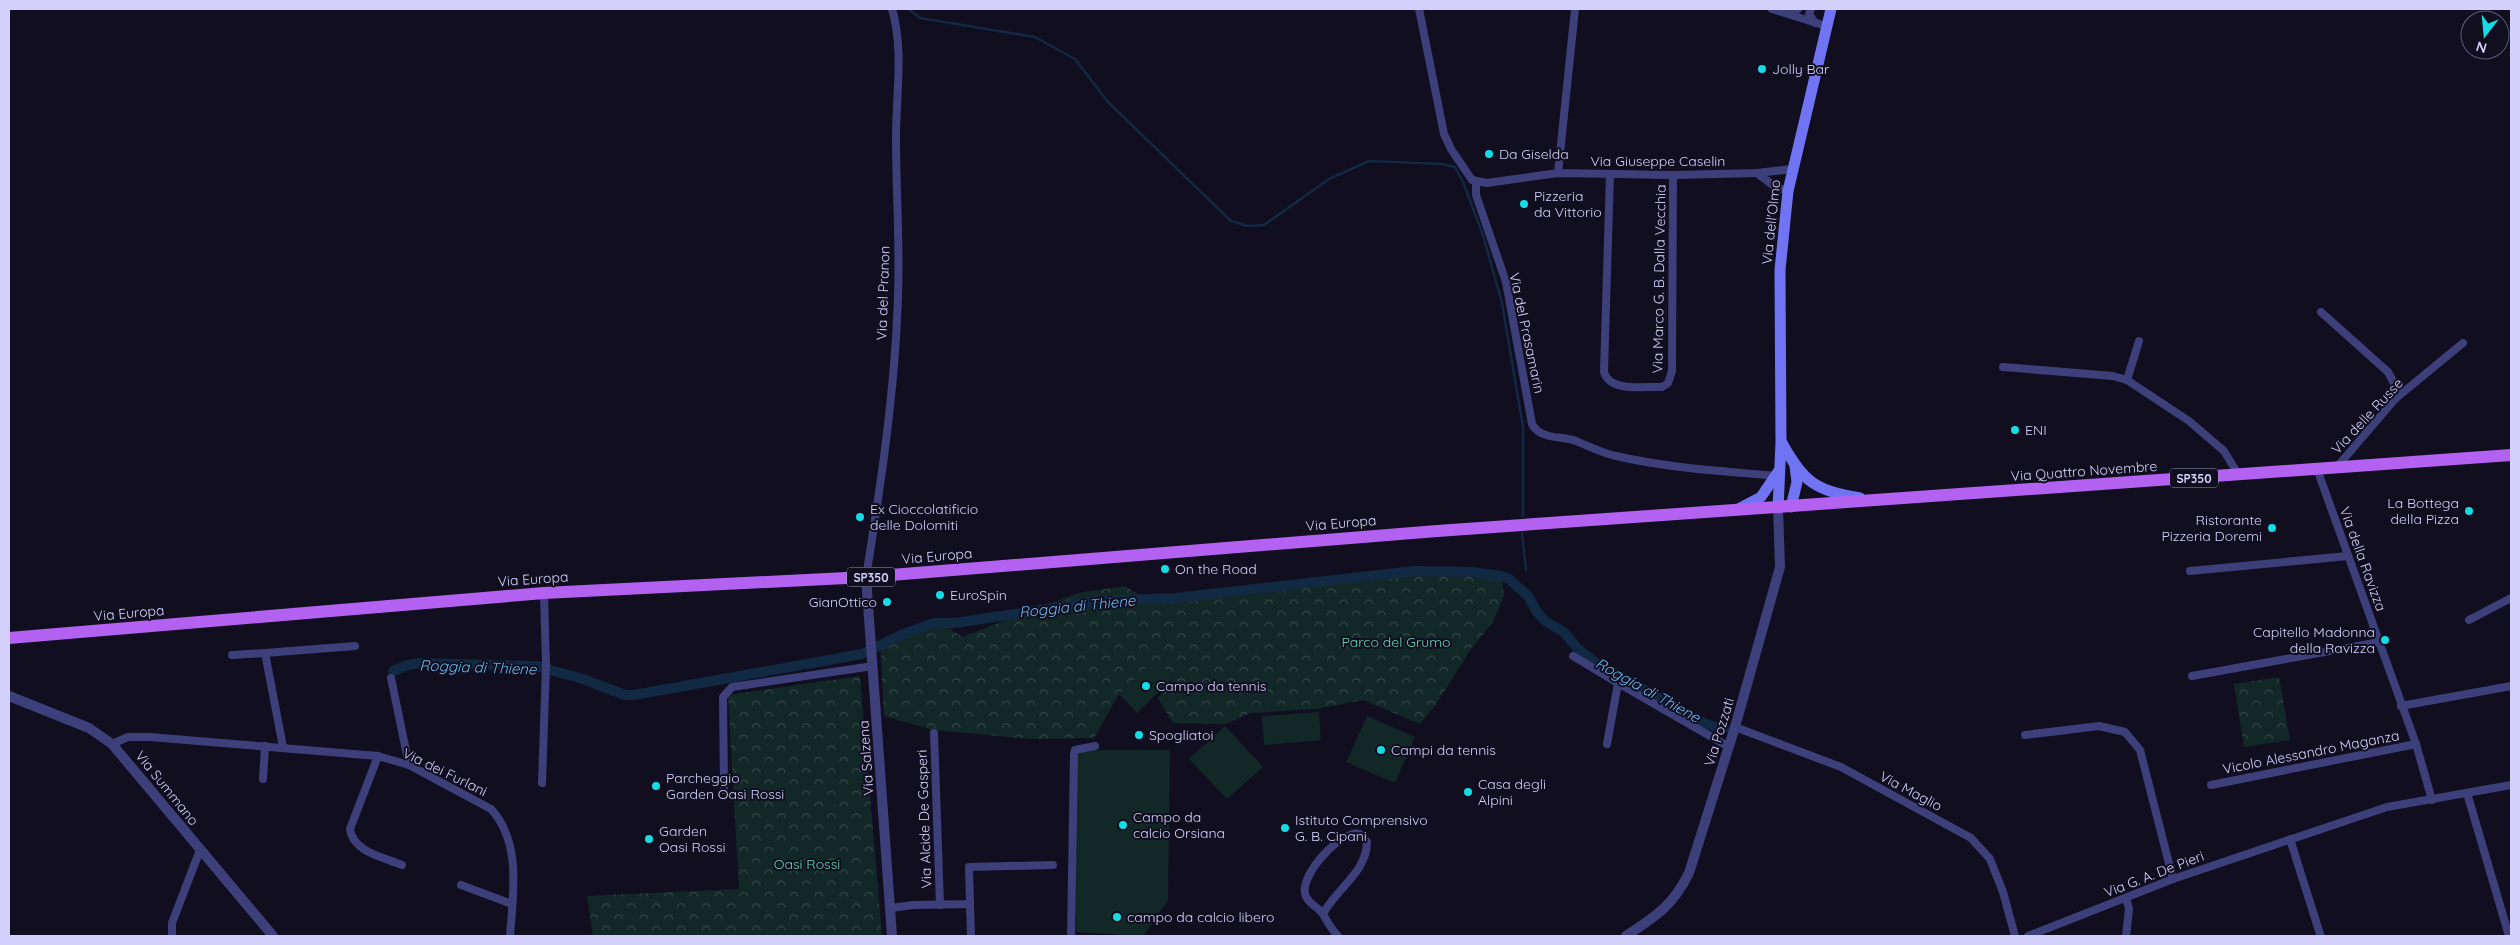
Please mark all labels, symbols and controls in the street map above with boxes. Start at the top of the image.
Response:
north arrow [2460,10,2510,60]
text: N [2474,37,2489,58]
place label: Jolly Bar [1772,60,1830,78]
marker: Jolly Bar [1756,63,1768,75]
place label: Da Giselda [1499,145,1569,163]
marker: Da Giselda [1483,148,1495,160]
street label: Via Giuseppe Caselin [1591,152,1725,170]
street label: Via dell'Olmo [1758,179,1784,265]
street label: Via Marco G. B. Dalla Vecchia [1648,184,1670,374]
place label: Pizzeria da Vittorio [1534,187,1602,221]
marker: Pizzeria da Vittorio [1518,198,1530,210]
street label: Via del Pranon [872,245,894,341]
street label: Via del Prasamarin [1505,271,1549,395]
street label: Via delle Russe [2327,374,2407,458]
place label: ENI [2025,421,2047,439]
marker: ENI [2009,424,2021,436]
street label: Via Quattro Novembre [2010,457,2158,485]
road number: SP350 [2170,468,2218,488]
place label: La Bottega della Pizza [2387,494,2459,528]
place label: Ex Cioccolatificio delle Dolomiti [870,500,978,534]
street label: Via della Ravizza [2336,504,2390,614]
marker: La Bottega della Pizza [2463,505,2475,517]
marker: Ex Cioccolatificio delle Dolomiti [854,511,866,523]
street label: Via Europa [1305,511,1377,535]
place label: Ristorante Pizzeria Doremi [2161,511,2262,545]
marker: Ristorante Pizzeria Doremi [2266,522,2278,534]
street label: Via Europa [901,544,973,568]
place label: On the Road [1175,560,1257,578]
marker: On the Road [1159,563,1171,575]
street label: Via Europa [497,568,569,590]
road number: SP350 [847,568,895,586]
place label: EuroSpin [950,586,1007,604]
marker: EuroSpin [934,589,946,601]
water label: Roggia di Thiene [1018,590,1137,622]
place label: GianOttico [809,593,877,611]
marker: GianOttico [881,596,893,608]
street label: Via Europa [93,601,165,625]
place label: Capitello Madonna della Ravizza [2253,623,2375,657]
park label: Parco del Grumo [1341,633,1451,651]
marker: Capitello Madonna della Ravizza [2379,634,2391,646]
water label: Roggia di Thiene [1592,653,1704,727]
water label: Roggia di Thiene [419,655,537,679]
place label: Campo da tennis [1156,677,1266,695]
marker: Campo da tennis [1140,680,1152,692]
street label: Via Pozzati [1700,696,1738,768]
street label: Via Salzena [854,720,878,796]
place label: Spogliatoi [1149,726,1213,744]
street label: Vicolo Alessandro Maganza [2221,726,2401,778]
marker: Spogliatoi [1133,729,1145,741]
place label: Campi da tennis [1391,741,1496,759]
street label: Via dei Furlani [400,744,490,800]
marker: Campi da tennis [1375,744,1387,756]
street label: Via Summano [131,747,203,829]
street label: Via Alcide De Gasperi [913,749,935,889]
street label: Via Maglio [1877,767,1945,815]
place label: Parcheggio Garden Oasi Rossi [666,769,784,803]
place label: Casa degli Alpini [1478,775,1546,809]
marker: Parcheggio Garden Oasi Rossi [650,780,662,792]
marker: Casa degli Alpini [1462,786,1474,798]
place label: Campo da calcio Orsiana [1133,808,1225,842]
place label: Istituto Comprensivo G. B. Cipani [1295,811,1428,845]
marker: Campo da calcio Orsiana [1117,819,1129,831]
place label: Garden Oasi Rossi [659,822,726,856]
marker: Istituto Comprensivo G. B. Cipani [1279,822,1291,834]
marker: Garden Oasi Rossi [643,833,655,845]
street label: Via G. A. De Pieri [2101,847,2207,901]
park label: Oasi Rossi [774,855,840,873]
place label: campo da calcio libero [1127,908,1275,926]
marker: campo da calcio libero [1111,911,1123,923]

